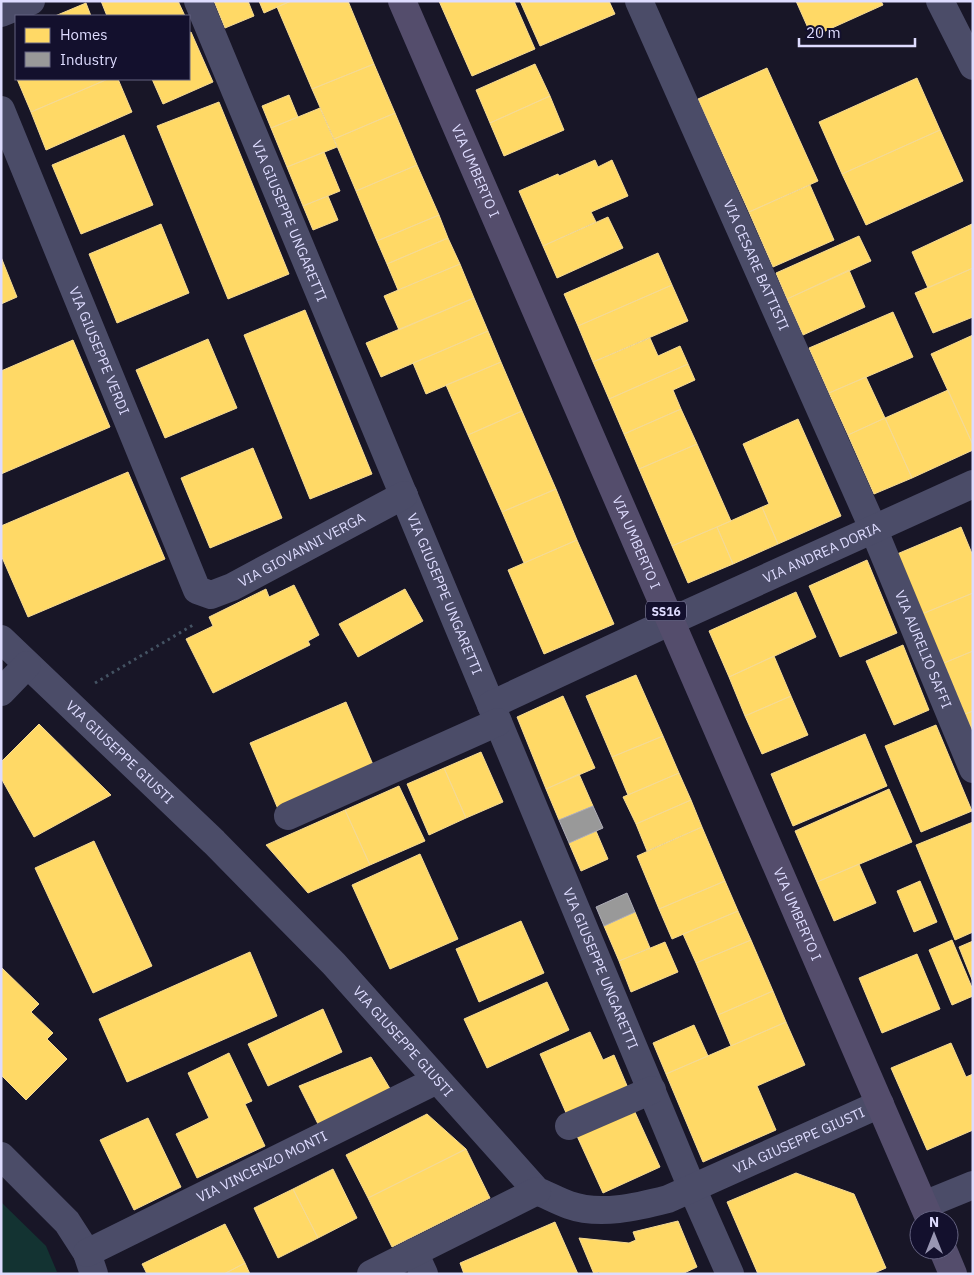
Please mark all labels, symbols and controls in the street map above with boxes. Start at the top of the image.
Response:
legend [15,15,190,80]
scale bar [799,15,915,47]
text: 20 m [806,23,841,42]
text: Homes [60,25,108,44]
text: Industry [60,50,118,69]
street label: VIA UMBERTO I [447,121,504,220]
street label: VIA GIUSEPPE UNGARETTI [248,137,331,304]
street label: VIA CESARE BATTISTI [719,197,793,333]
street label: VIA GIUSEPPE VERDI [65,284,133,417]
street label: VIA UMBERTO I [608,493,665,592]
street label: VIA GIOVANNI VERGA [235,508,368,591]
street label: VIA GIUSEPPE UNGARETTI [403,510,486,677]
street label: VIA ANDREA DORIA [760,518,883,587]
street label: VIA AURELIO SAFFI [891,588,956,711]
road number: SS16 [646,602,686,620]
street label: VIA GIUSEPPE GIUSTI [62,697,177,808]
street label: VIA UMBERTO I [769,865,826,963]
street label: VIA GIUSEPPE UNGARETTI [559,885,642,1052]
street label: VIA GIUSEPPE GIUSTI [349,982,457,1100]
street label: VIA GIUSEPPE GIUSTI [730,1103,868,1178]
street label: VIA VINCENZO MONTI [194,1127,330,1206]
north arrow [909,1210,959,1260]
text: N [929,1213,939,1231]

